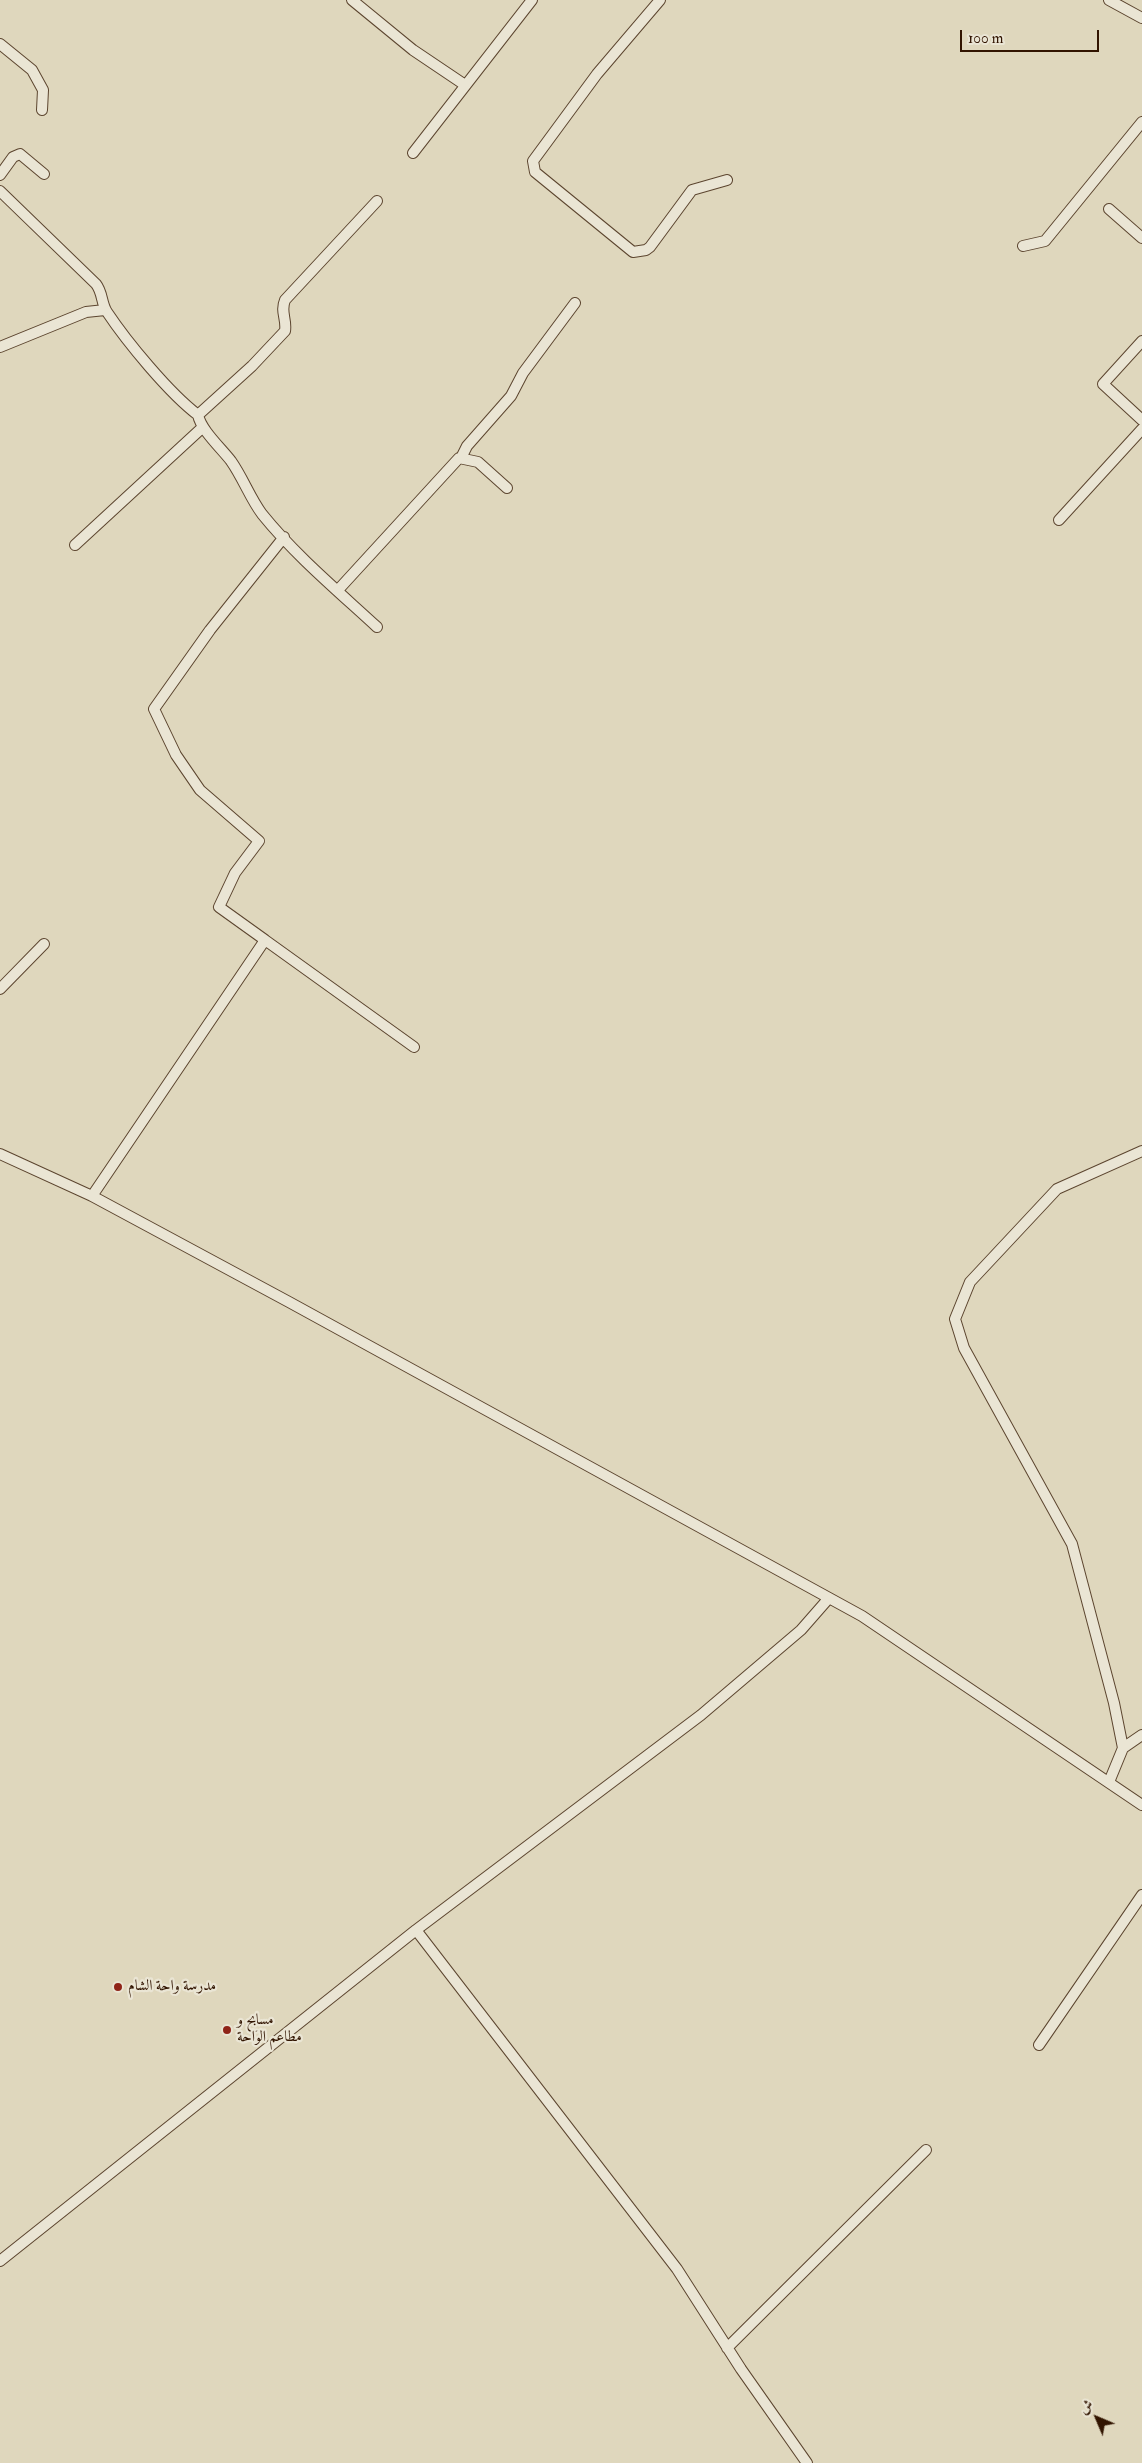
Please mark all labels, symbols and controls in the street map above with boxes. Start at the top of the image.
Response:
scale bar [962,20,1101,52]
text: 100 m [968,29,1003,48]
place label: مدرسة واحة الشام [128,1978,216,1996]
marker: مدرسة واحة الشام [112,1981,124,1993]
place label: مسابح و مطاعم الواحة [237,2012,302,2047]
marker: مسابح و مطاعم الواحة [221,2024,233,2036]
north arrow [1072,2393,1122,2443]
text: ش [1075,2396,1097,2418]

